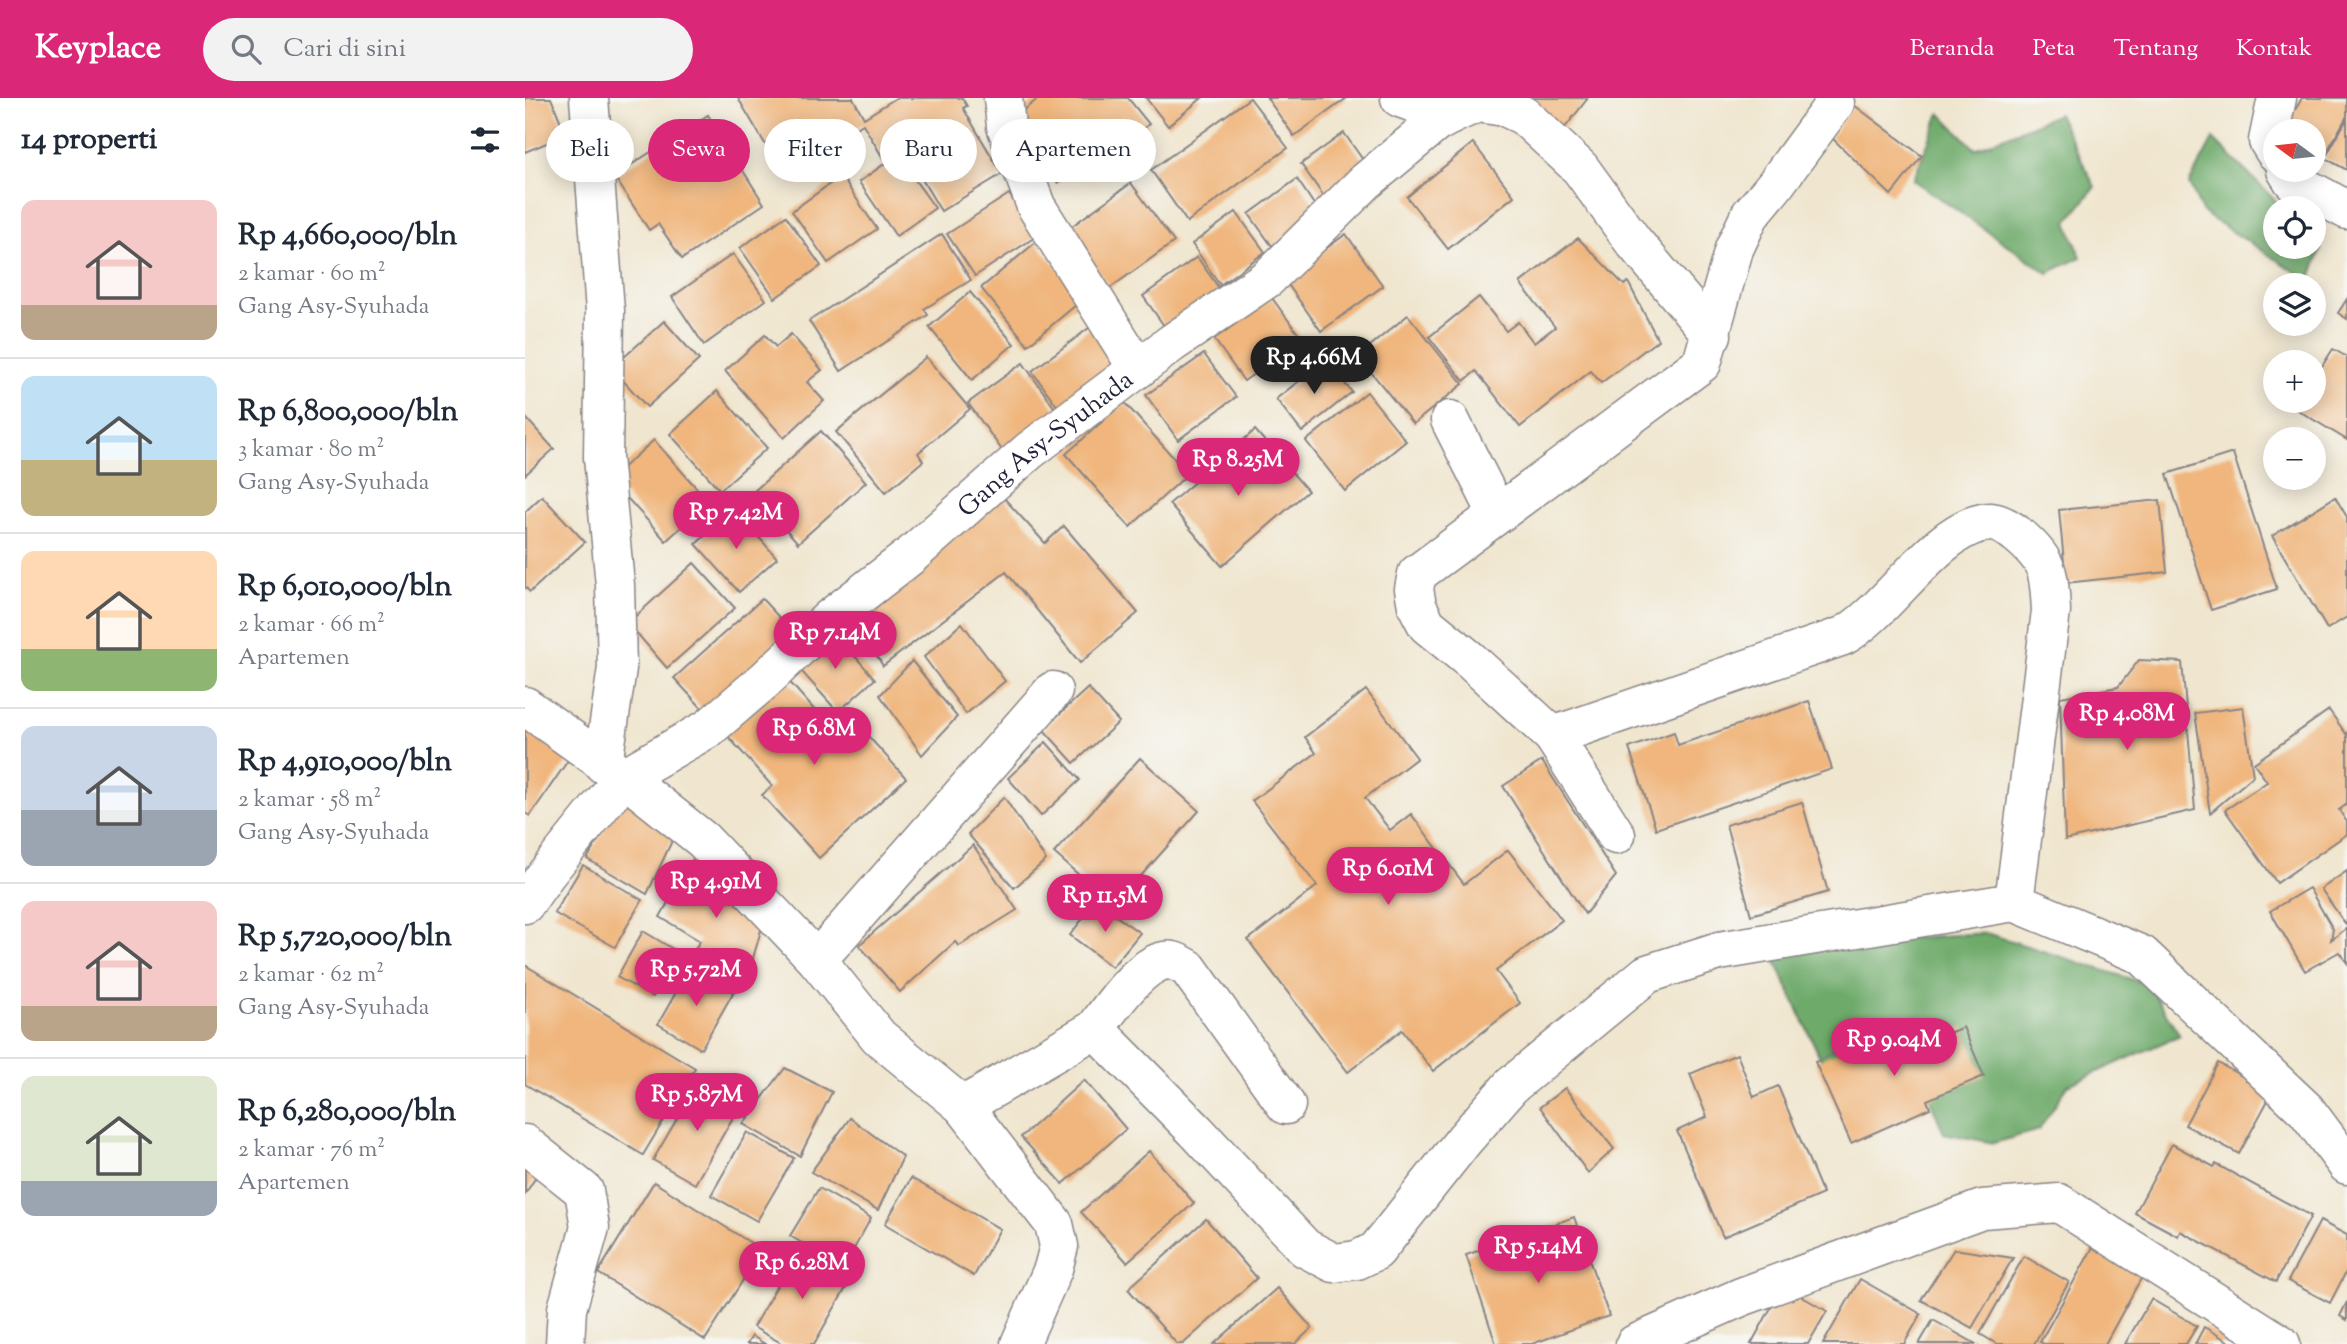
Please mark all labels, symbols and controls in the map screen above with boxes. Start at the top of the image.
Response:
search box [203,18,693,81]
text: Keyplace [35,25,161,73]
icon: search [227,30,265,68]
text: Cari di sini [283,31,406,68]
text: Beranda [1910,32,1995,66]
text: Peta [2033,32,2075,66]
text: Tentang [2113,32,2198,66]
text: Kontak [2236,32,2312,66]
text: 14 properti [21,119,157,162]
chip: Beli [546,119,634,182]
chip: Sewa [648,119,750,182]
chip: Filter [764,119,866,182]
chip: Baru [880,119,977,182]
chip: Apartemen [991,119,1156,182]
north arrow [2263,119,2326,182]
map controls [2263,119,2326,490]
icon: filters [466,121,504,159]
button: locate [2263,196,2326,259]
text: Rp 4,660,000/bln [238,215,457,258]
icon: home [77,228,161,312]
text: 2 kamar · 60 m² [238,258,386,291]
button: layers [2263,273,2326,336]
text: Gang Asy-Syuhada [238,291,429,324]
pin: Rp 4.66M [1242,336,1386,396]
text: Rp 4.66M [1267,342,1361,375]
button: + [2263,350,2326,413]
street label: Gang Asy-Syuhada [950,363,1142,527]
text: Rp 6,800,000/bln [238,391,458,434]
icon: home [77,404,161,488]
button: − [2263,427,2326,490]
text: 3 kamar · 80 m² [238,434,384,467]
pin: Rp 8.25M [1166,438,1310,498]
text: Rp 8.25M [1193,444,1283,477]
text: Gang Asy-Syuhada [238,467,429,500]
pin: Rp 7.42M [664,491,808,551]
text: Rp 7.42M [689,497,783,530]
text: Rp 6,010,000/bln [238,566,452,609]
icon: home [77,579,161,663]
text: 2 kamar · 66 m² [238,609,385,642]
pin: Rp 7.14M [763,612,907,671]
text: Rp 7.14M [790,617,880,650]
text: Apartemen [238,642,350,675]
pin: Rp 4.08M [2055,692,2199,752]
text: Rp 4.08M [2079,698,2175,731]
pin: Rp 6.8M [749,708,879,767]
text: Rp 6.8M [772,713,856,746]
text: Rp 4,910,000/bln [238,741,452,784]
icon: home [77,754,161,838]
text: 2 kamar · 58 m² [238,784,381,817]
text: Gang Asy-Syuhada [238,817,429,850]
pin: Rp 6.01M [1316,848,1460,907]
text: Rp 6.01M [1342,853,1434,886]
pin: Rp 4.91M [644,860,788,920]
text: Rp 4.91M [670,866,762,899]
pin: Rp 11.5M [1033,874,1177,934]
text: Rp 11.5M [1063,880,1147,913]
text: Rp 5,720,000/bln [238,916,452,959]
icon: home [77,929,161,1013]
pin: Rp 5.72M [624,948,768,1008]
text: Rp 5.72M [651,954,741,987]
text: 2 kamar · 62 m² [238,959,384,992]
text: Gang Asy-Syuhada [238,992,429,1025]
pin: Rp 9.04M [1822,1018,1966,1078]
text: Rp 9.04M [1847,1024,1941,1057]
pin: Rp 5.87M [625,1074,769,1133]
text: Rp 5.87M [651,1079,743,1112]
text: Rp 6,280,000/bln [238,1091,456,1134]
icon: home [77,1104,161,1188]
text: 2 kamar · 76 m² [238,1134,385,1167]
text: Apartemen [238,1167,350,1200]
pin: Rp 5.14M [1466,1226,1610,1285]
text: Rp 5.14M [1494,1231,1582,1264]
pin: Rp 6.28M [730,1242,874,1301]
text: Rp 6.28M [755,1247,849,1280]

